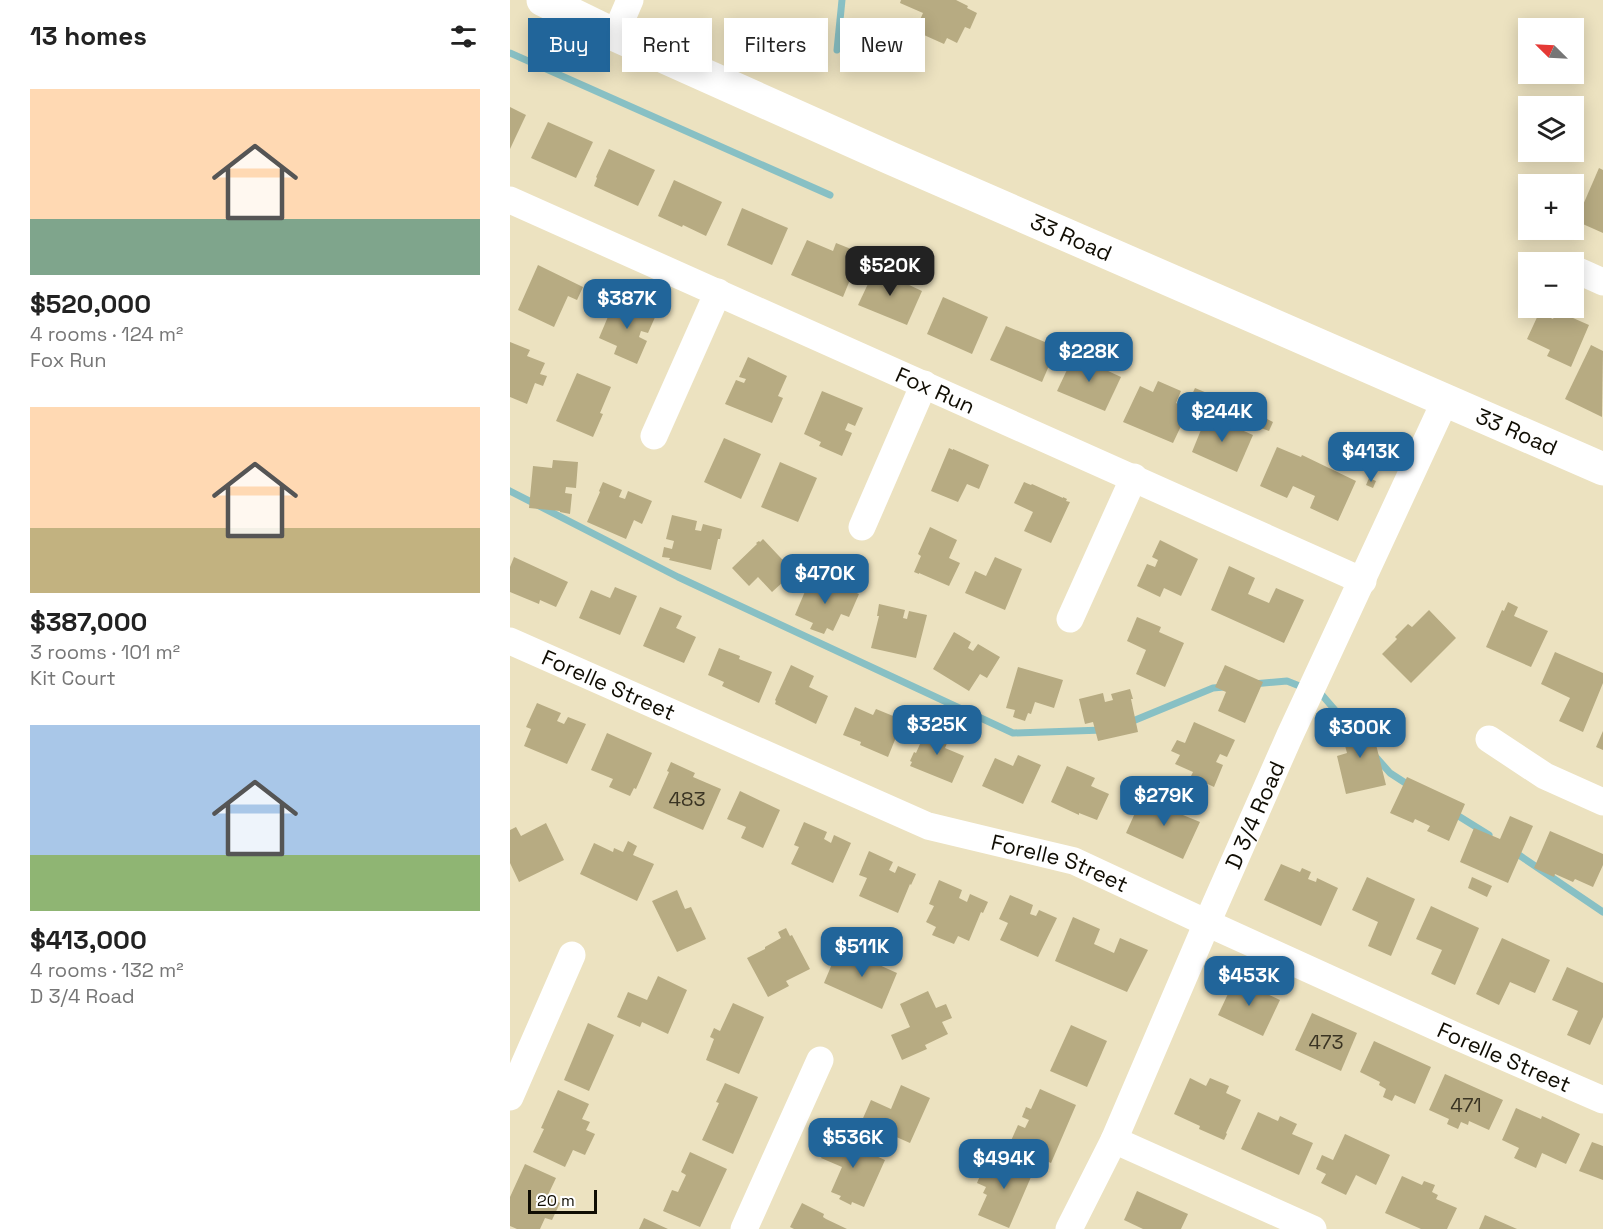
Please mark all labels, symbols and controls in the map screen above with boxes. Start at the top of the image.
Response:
chip: Buy [528,18,610,72]
chip: Rent [622,18,712,72]
chip: Filters [724,18,828,72]
chip: New [840,18,925,72]
north arrow [1518,18,1584,84]
map controls [1518,18,1584,318]
text: 13 homes [30,19,147,53]
icon: filters [447,20,480,53]
button: layers [1518,96,1584,162]
icon: home [201,128,309,236]
button: + [1518,174,1584,240]
street label: 33 Road [1026,207,1116,267]
pin: $520K [848,246,932,297]
text: $520K [859,252,921,278]
button: − [1518,252,1584,318]
pin: $387K [585,279,669,330]
text: $387K [597,285,657,311]
text: $520,000 [30,287,151,321]
text: 4 rooms · 124 m² [30,321,183,347]
pin: $228K [1047,332,1131,383]
text: $228K [1059,338,1119,364]
text: Fox Run [30,347,107,373]
street label: Fox Run [891,360,980,420]
pin: $244K [1180,392,1264,443]
text: $244K [1191,398,1253,424]
street label: 33 Road [1472,401,1562,461]
pin: $413K [1329,432,1413,483]
text: $413K [1342,438,1400,464]
icon: home [201,446,309,554]
pin: $470K [783,554,867,605]
text: $470K [795,560,855,586]
text: $387,000 [30,605,147,639]
text: 3 rooms · 101 m² [30,639,180,665]
street label: Forelle Street [538,643,680,726]
text: Kit Court [30,665,116,691]
pin: $325K [895,705,979,756]
pin: $300K [1318,708,1402,759]
text: $325K [907,711,967,737]
text: $300K [1329,714,1391,740]
street label: D 3/4 Road [1219,757,1291,873]
icon: home [201,764,309,872]
pin: $279K [1122,776,1206,827]
text: $279K [1134,782,1194,808]
house number: 483 [668,786,706,812]
street label: Forelle Street [988,828,1133,898]
text: $413,000 [30,923,147,957]
pin: $511K [820,927,904,978]
text: $511K [835,933,889,959]
pin: $453K [1207,956,1291,1007]
text: 4 rooms · 132 m² [30,957,183,983]
text: $453K [1218,962,1280,988]
text: D 3/4 Road [30,983,135,1009]
street label: Forelle Street [1433,1015,1575,1098]
house number: 473 [1308,1029,1344,1055]
house number: 471 [1450,1092,1482,1118]
pin: $536K [811,1118,895,1169]
text: $536K [822,1124,884,1150]
pin: $494K [962,1139,1046,1190]
text: $494K [973,1145,1035,1171]
scale bar [528,1187,597,1214]
text: 20 m [537,1190,575,1211]

